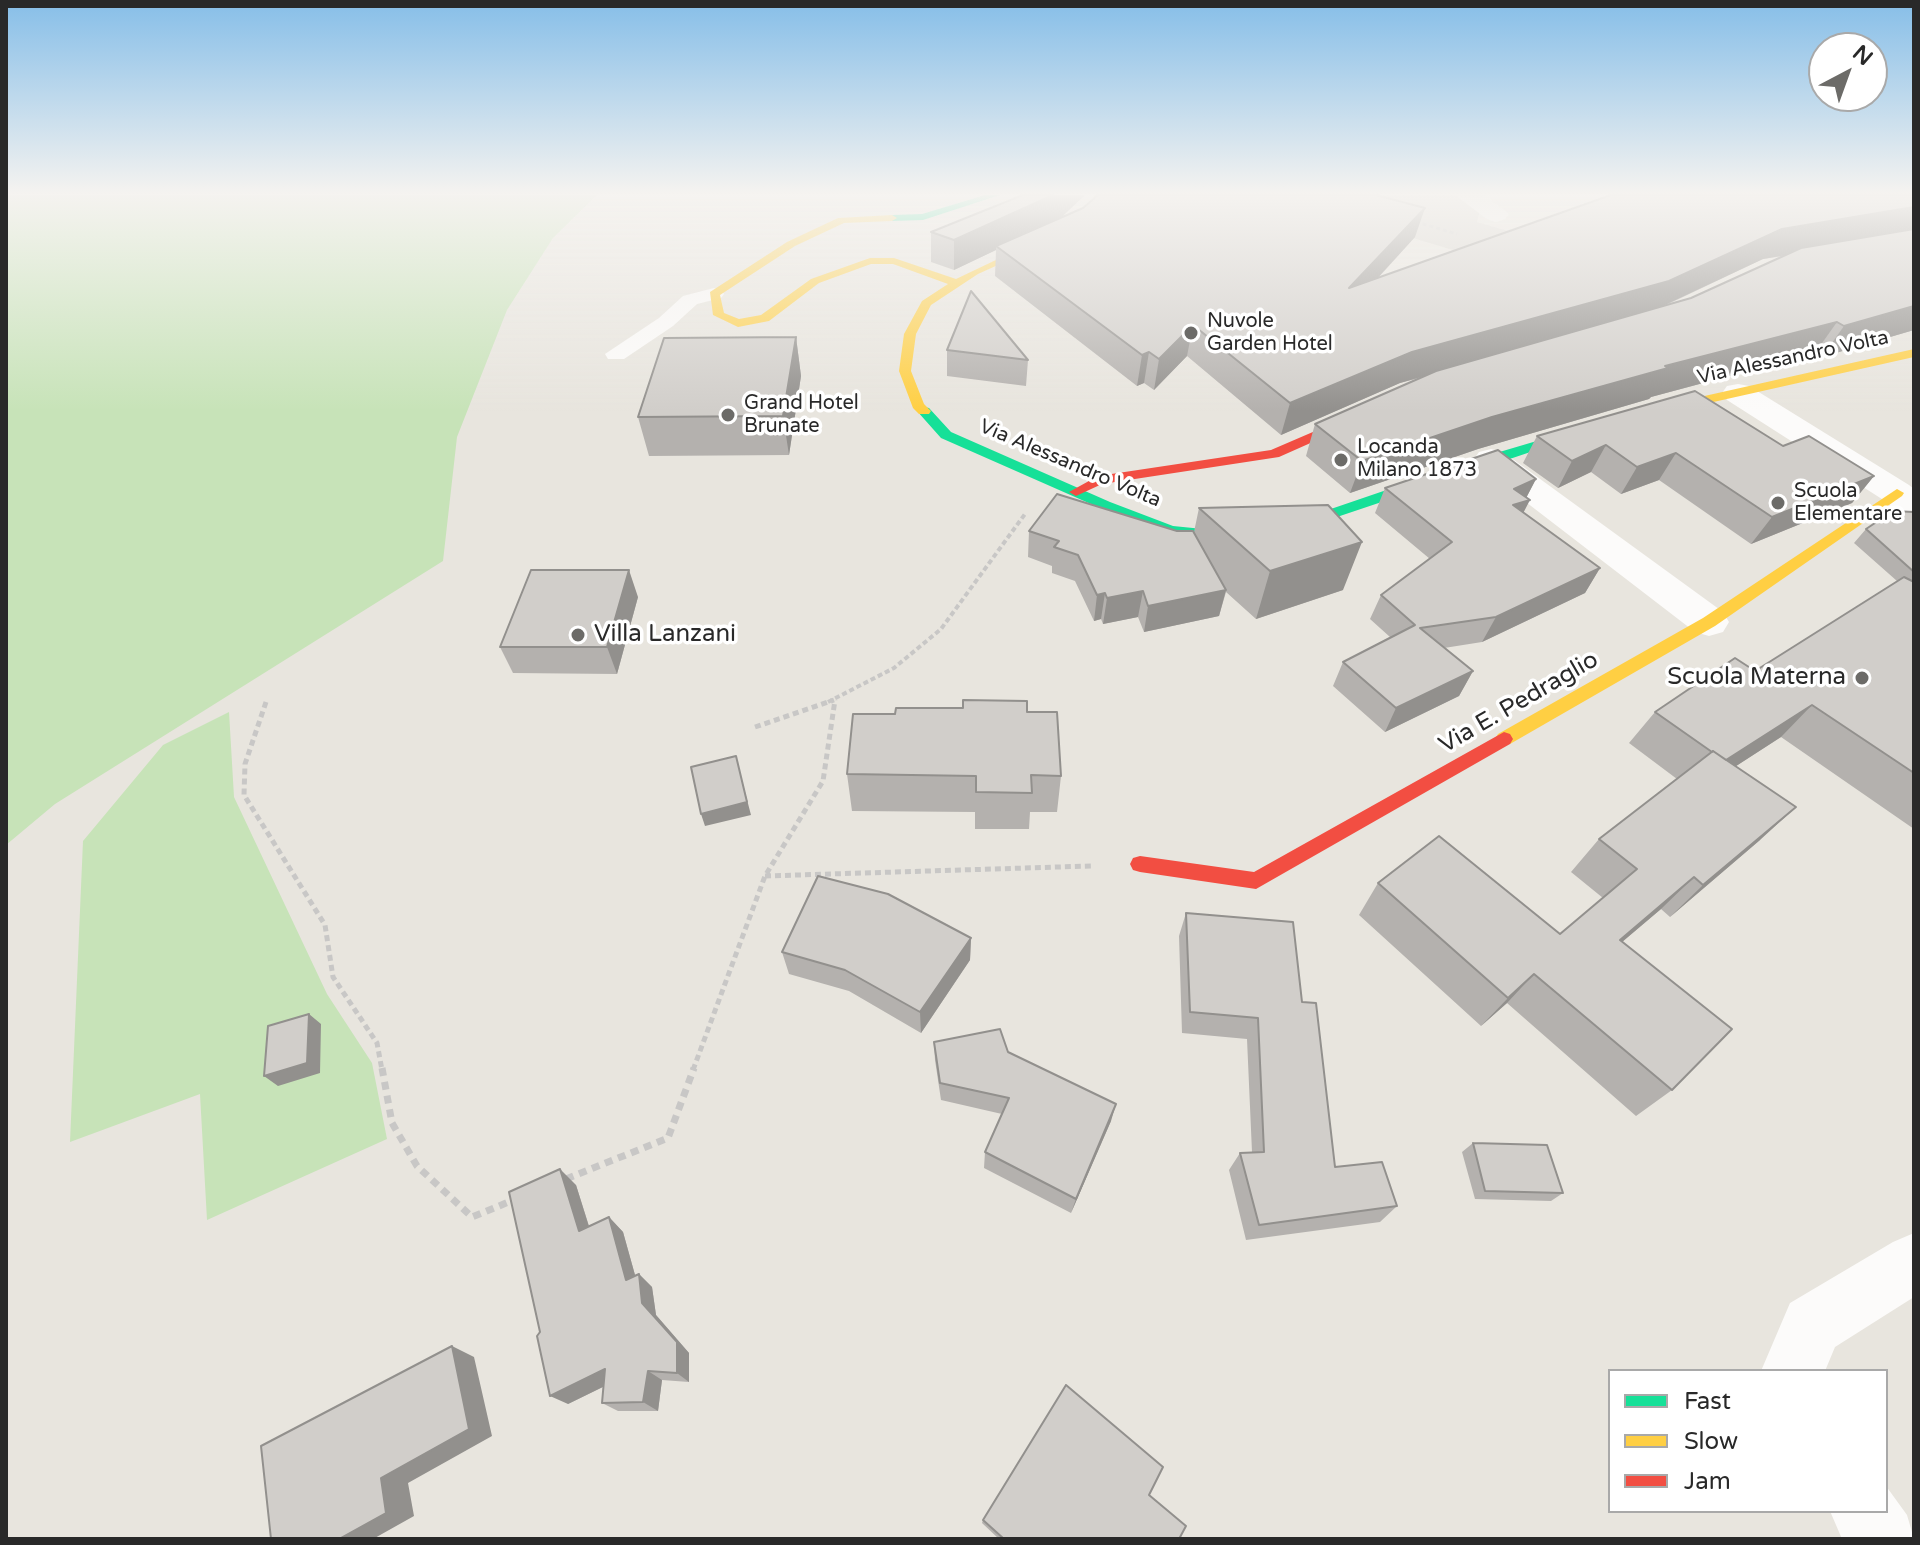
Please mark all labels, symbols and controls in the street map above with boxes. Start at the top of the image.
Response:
north arrow [1808,32,1888,112]
text: N [1847,40,1878,71]
place label: Nuvole Garden Hotel [1207,310,1333,357]
marker: Nuvole Garden Hotel [1182,324,1200,342]
street label: Via Alessandro Volta [1695,326,1891,390]
place label: Grand Hotel Brunate [744,392,859,439]
marker: Grand Hotel Brunate [719,406,737,424]
street label: Via Alessandro Volta [976,415,1164,513]
place label: Locanda Milano 1873 [1357,436,1477,483]
marker: Locanda Milano 1873 [1332,451,1350,469]
place label: Scuola Elementare [1794,480,1902,527]
marker: Scuola Elementare [1769,494,1787,512]
place label: Villa Lanzani [594,621,736,649]
marker: Villa Lanzani [569,626,587,644]
street label: Via E. Pedraglio [1434,646,1604,760]
place label: Scuola Materna [1667,664,1846,692]
marker: Scuola Materna [1853,669,1871,687]
legend [1608,1369,1888,1513]
text: Fast [1684,1387,1731,1416]
text: Slow [1684,1427,1738,1456]
text: Jam [1684,1467,1731,1496]

